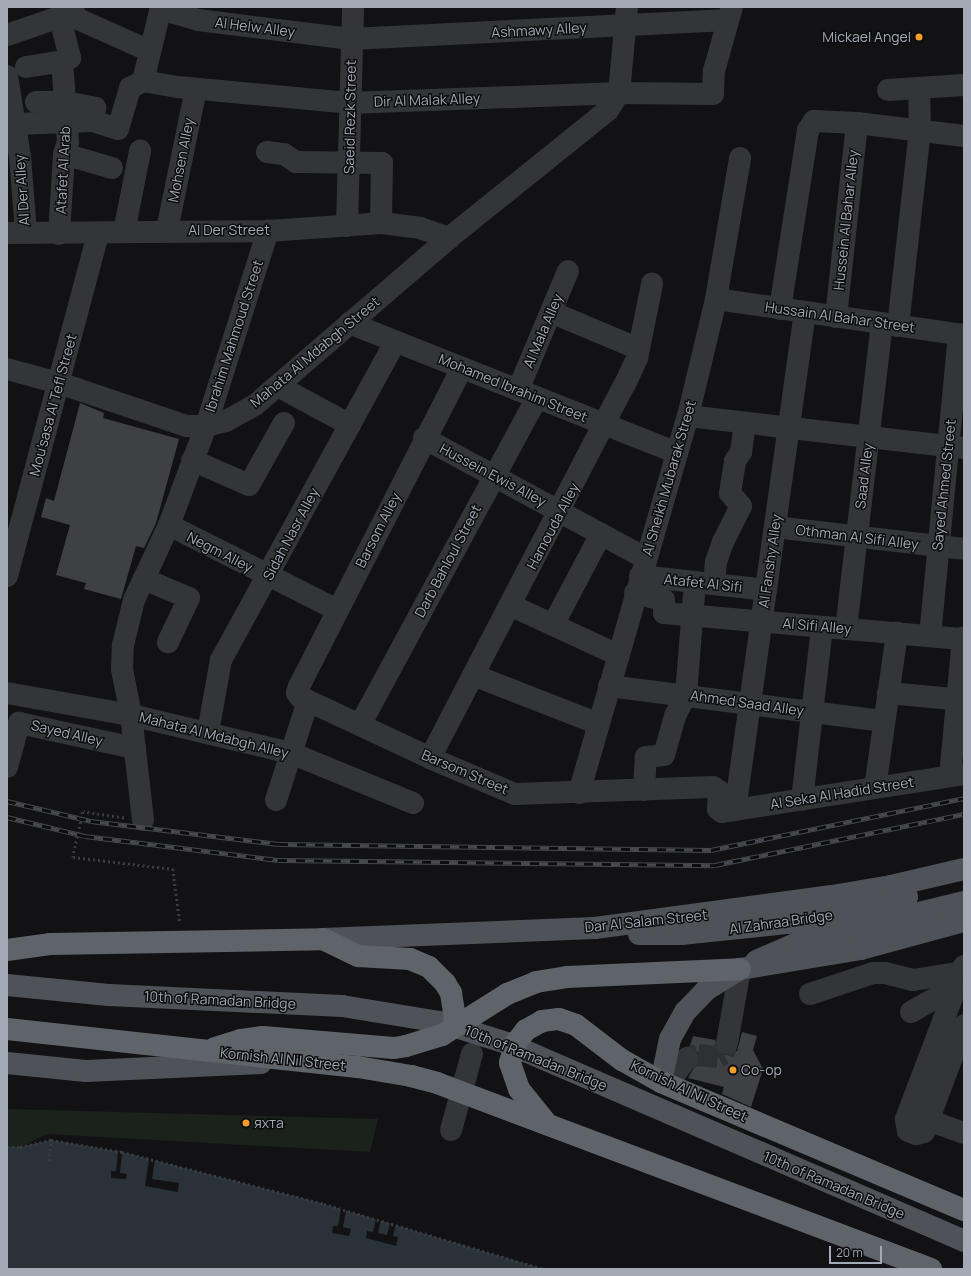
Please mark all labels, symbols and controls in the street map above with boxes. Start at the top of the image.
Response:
street label: Al Helw Alley [214,14,296,40]
street label: Ashmawy Alley [491,19,587,41]
place label: Mickael Angel [822,29,911,45]
marker: Mickael Angel [914,32,924,42]
street label: Saeid Rezk Street [341,60,359,174]
street label: Dir Al Malak Alley [373,90,481,110]
street label: Mohsen Alley [165,116,197,204]
street label: Atafet Al Arab [52,126,74,214]
street label: Hussein Al Bahar Alley [830,149,862,291]
street label: Al Der Alley [11,154,33,226]
street label: Al Der Street [188,222,270,238]
street label: Ibrahim Mahmoud Street [201,258,267,414]
street label: Al Mala Alley [520,291,566,371]
street label: Mahata Al Mdabgh Street [247,293,383,411]
street label: Hussain Al Bahar Street [764,298,916,336]
street label: Mou'sasa Al Tefl Street [26,332,80,478]
street label: Mohamed Ibrahim Street [436,350,590,426]
street label: Al Sheikh Mubarak Street [639,398,699,558]
street label: Sayed Ahmed Street [929,419,959,551]
street label: Hussein Ewis Alley [437,440,549,510]
street label: Saad Alley [852,442,876,510]
street label: Hamouda Alley [523,480,583,572]
street label: Sidah Nasr Alley [260,485,322,583]
street label: Barsom Alley [352,490,404,570]
street label: Darb Bahloul Street [411,502,485,620]
street label: Al Fanshy Alley [755,513,785,609]
street label: Othman Al Sifi Alley [795,521,919,553]
street label: Negm Alley [184,528,256,576]
street label: Atafet Al Sifi [663,571,743,595]
street label: Al Sifi Alley [782,615,852,637]
street label: Ahmed Saad Alley [689,687,805,719]
street label: Mahata Al Mdabgh Alley [138,708,290,762]
street label: Sayed Alley [29,717,105,749]
street label: Barsom Street [419,746,511,798]
street label: Al Seka Al Hadid Street [769,773,915,813]
street label: Dar Al Salam Street [584,906,708,936]
street label: Al Zahraa Bridge [728,906,834,938]
street label: 10th of Ramadan Bridge [144,988,296,1012]
street label: 10th of Ramadan Bridge [462,1022,610,1094]
street label: Kornish Al Nil Street [219,1044,347,1074]
street label: Kornish Al Nil Street [628,1057,750,1125]
place label: Co-op [741,1062,782,1078]
marker: Co-op [728,1065,738,1075]
place label: яхта [254,1115,284,1131]
marker: яхта [241,1118,251,1128]
street label: 10th of Ramadan Bridge [761,1148,907,1222]
scale bar [831,1238,884,1264]
text: 20 m [836,1244,863,1261]

